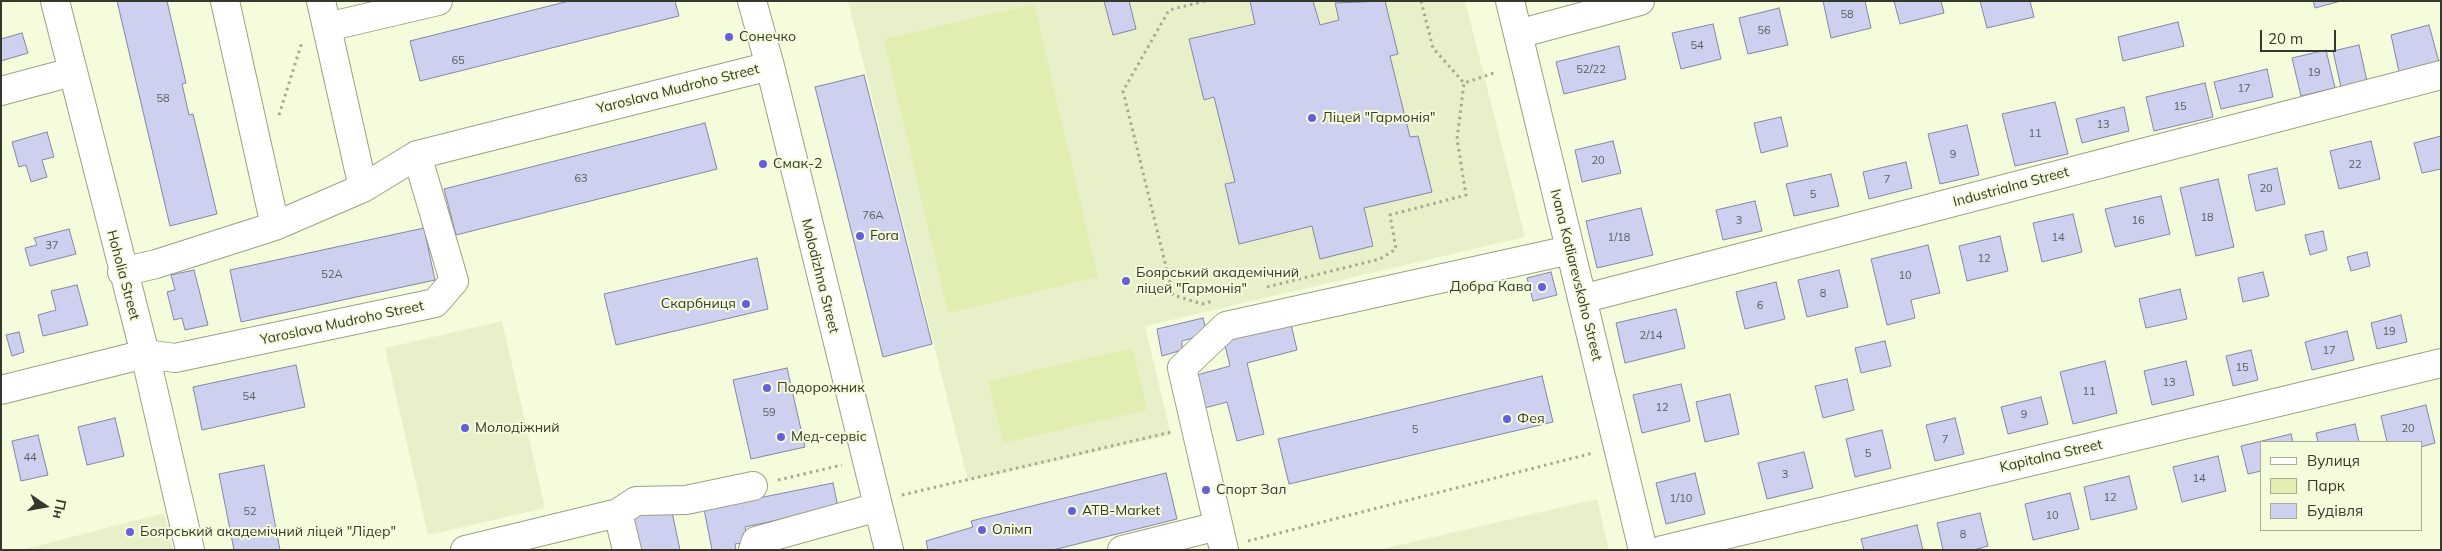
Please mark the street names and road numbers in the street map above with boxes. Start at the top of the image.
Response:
street label: Yaroslava Mudroho Street [595,61,761,117]
street label: Industrialna Street [1951,163,2071,211]
street label: Ivana Kotliarevskoho Street [1546,187,1606,363]
street label: Molodizhna Street [798,217,842,335]
street label: Hoholia Street [103,228,143,322]
street label: Yaroslava Mudroho Street [259,297,425,349]
street label: Kapitalna Street [1998,436,2104,476]

